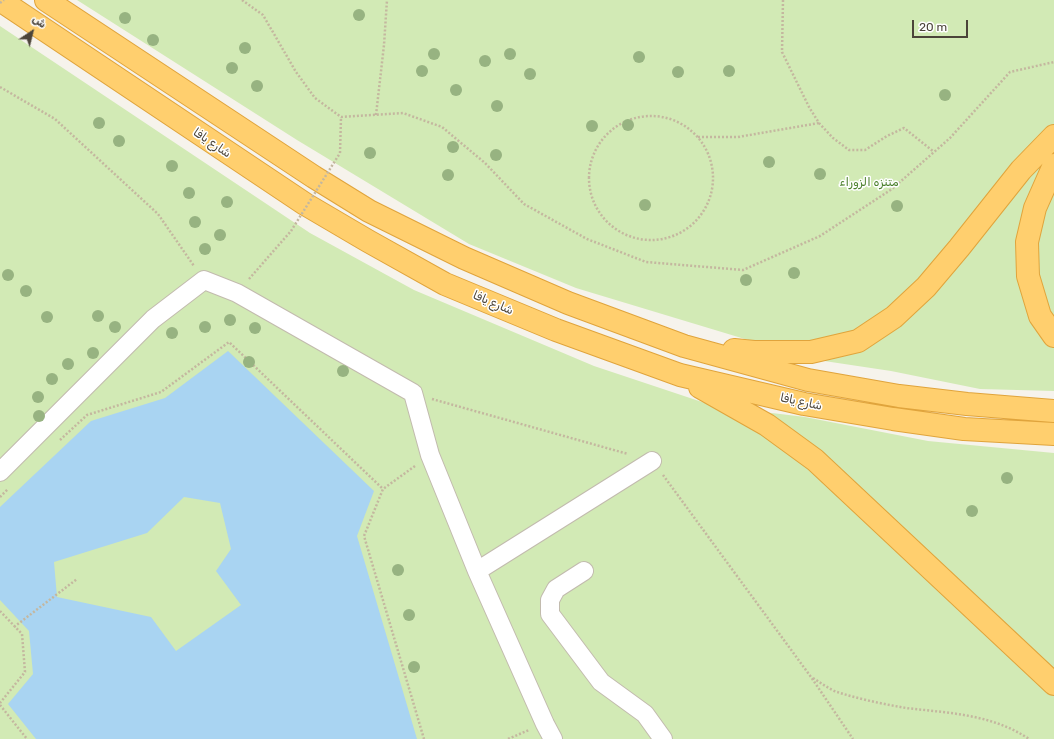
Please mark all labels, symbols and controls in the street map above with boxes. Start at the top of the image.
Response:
north arrow [12,12,52,52]
text: ش [30,12,49,31]
scale bar [914,12,970,38]
text: 20 m [919,20,947,34]
street label: شارع يافا [190,125,234,161]
park label: متنزه الزوراء [839,176,899,190]
street label: شارع يافا [471,288,515,318]
street label: شارع يافا [779,391,823,413]

